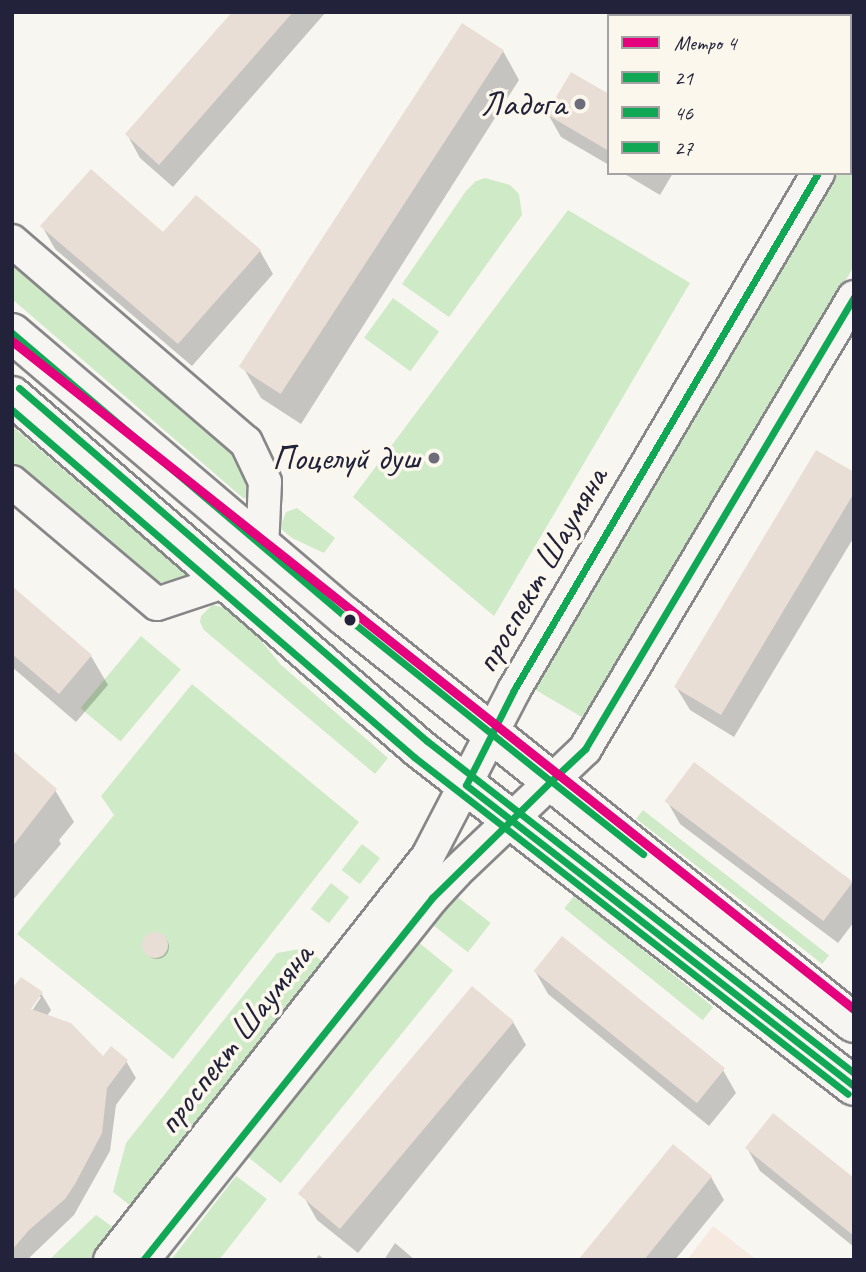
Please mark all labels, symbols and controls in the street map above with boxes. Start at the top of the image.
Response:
legend [607,14,852,175]
text: Метро 4 [674,30,737,56]
text: 21 [674,65,693,91]
place label: Ладога [481,83,566,125]
marker: Ладога [572,96,588,112]
text: 46 [674,100,693,126]
text: 27 [674,135,693,161]
place label: Поцелуй душ [272,437,420,479]
marker: Поцелуй душ [426,450,442,466]
street label: проспект Шаумяна [464,458,618,682]
unlabelled marker [343,613,357,627]
street label: проспект Шаумяна [147,934,323,1144]

